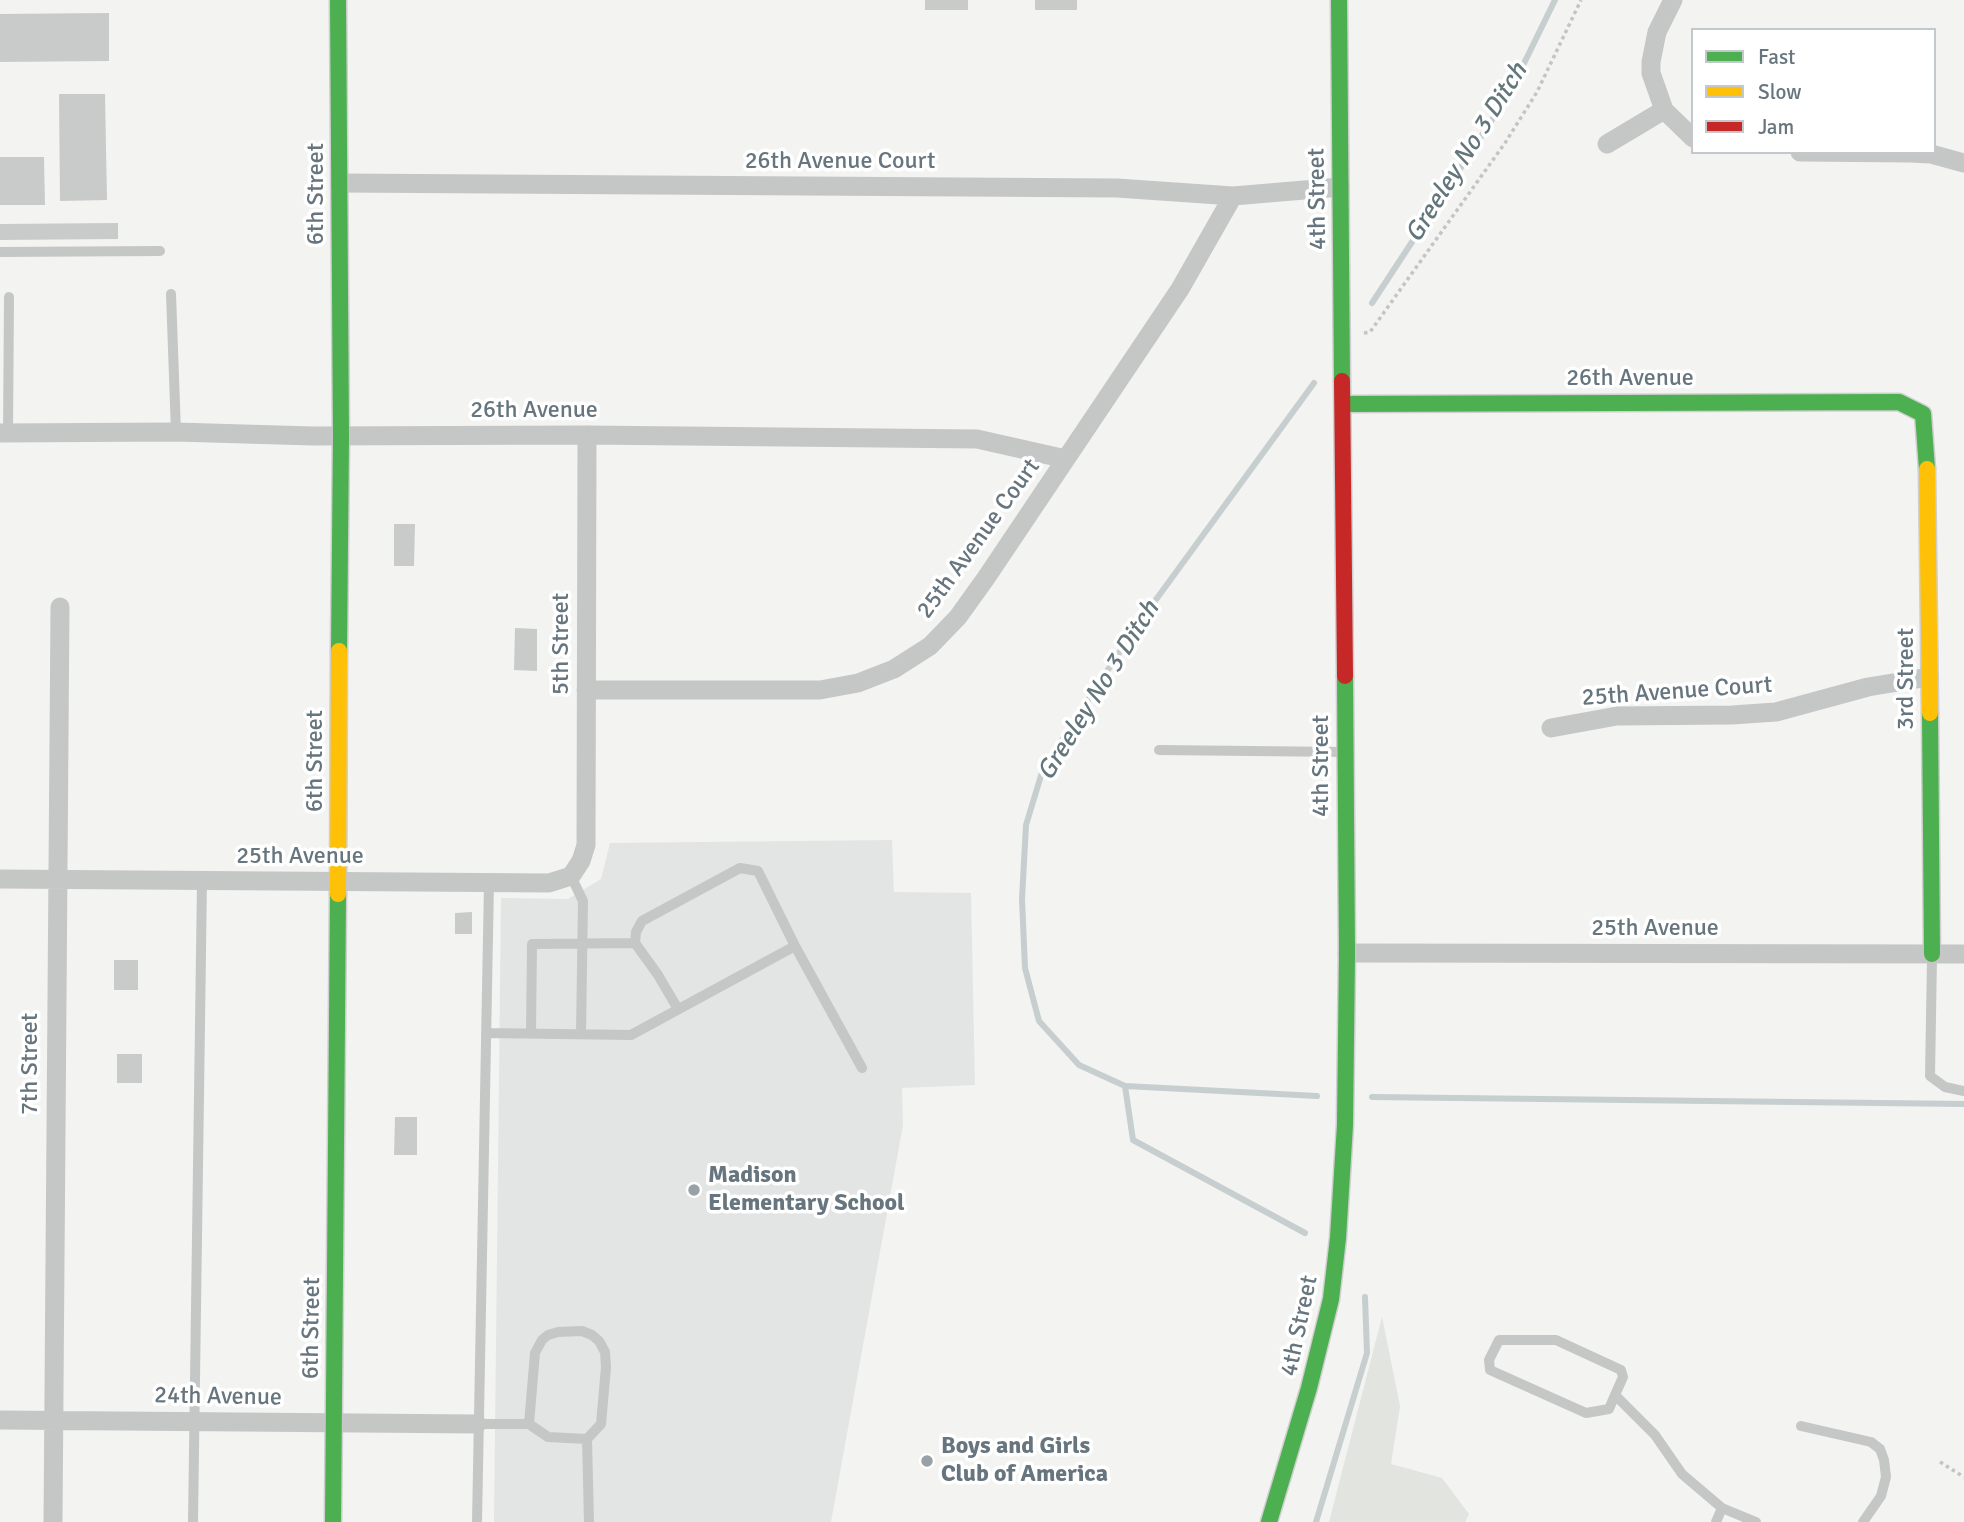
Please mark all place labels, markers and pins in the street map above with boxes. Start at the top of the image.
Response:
place label: Madison Elementary School [708,1162,905,1218]
marker: Madison Elementary School [686,1182,702,1198]
place label: Boys and Girls Club of America [941,1433,1108,1489]
marker: Boys and Girls Club of America [919,1453,935,1469]

